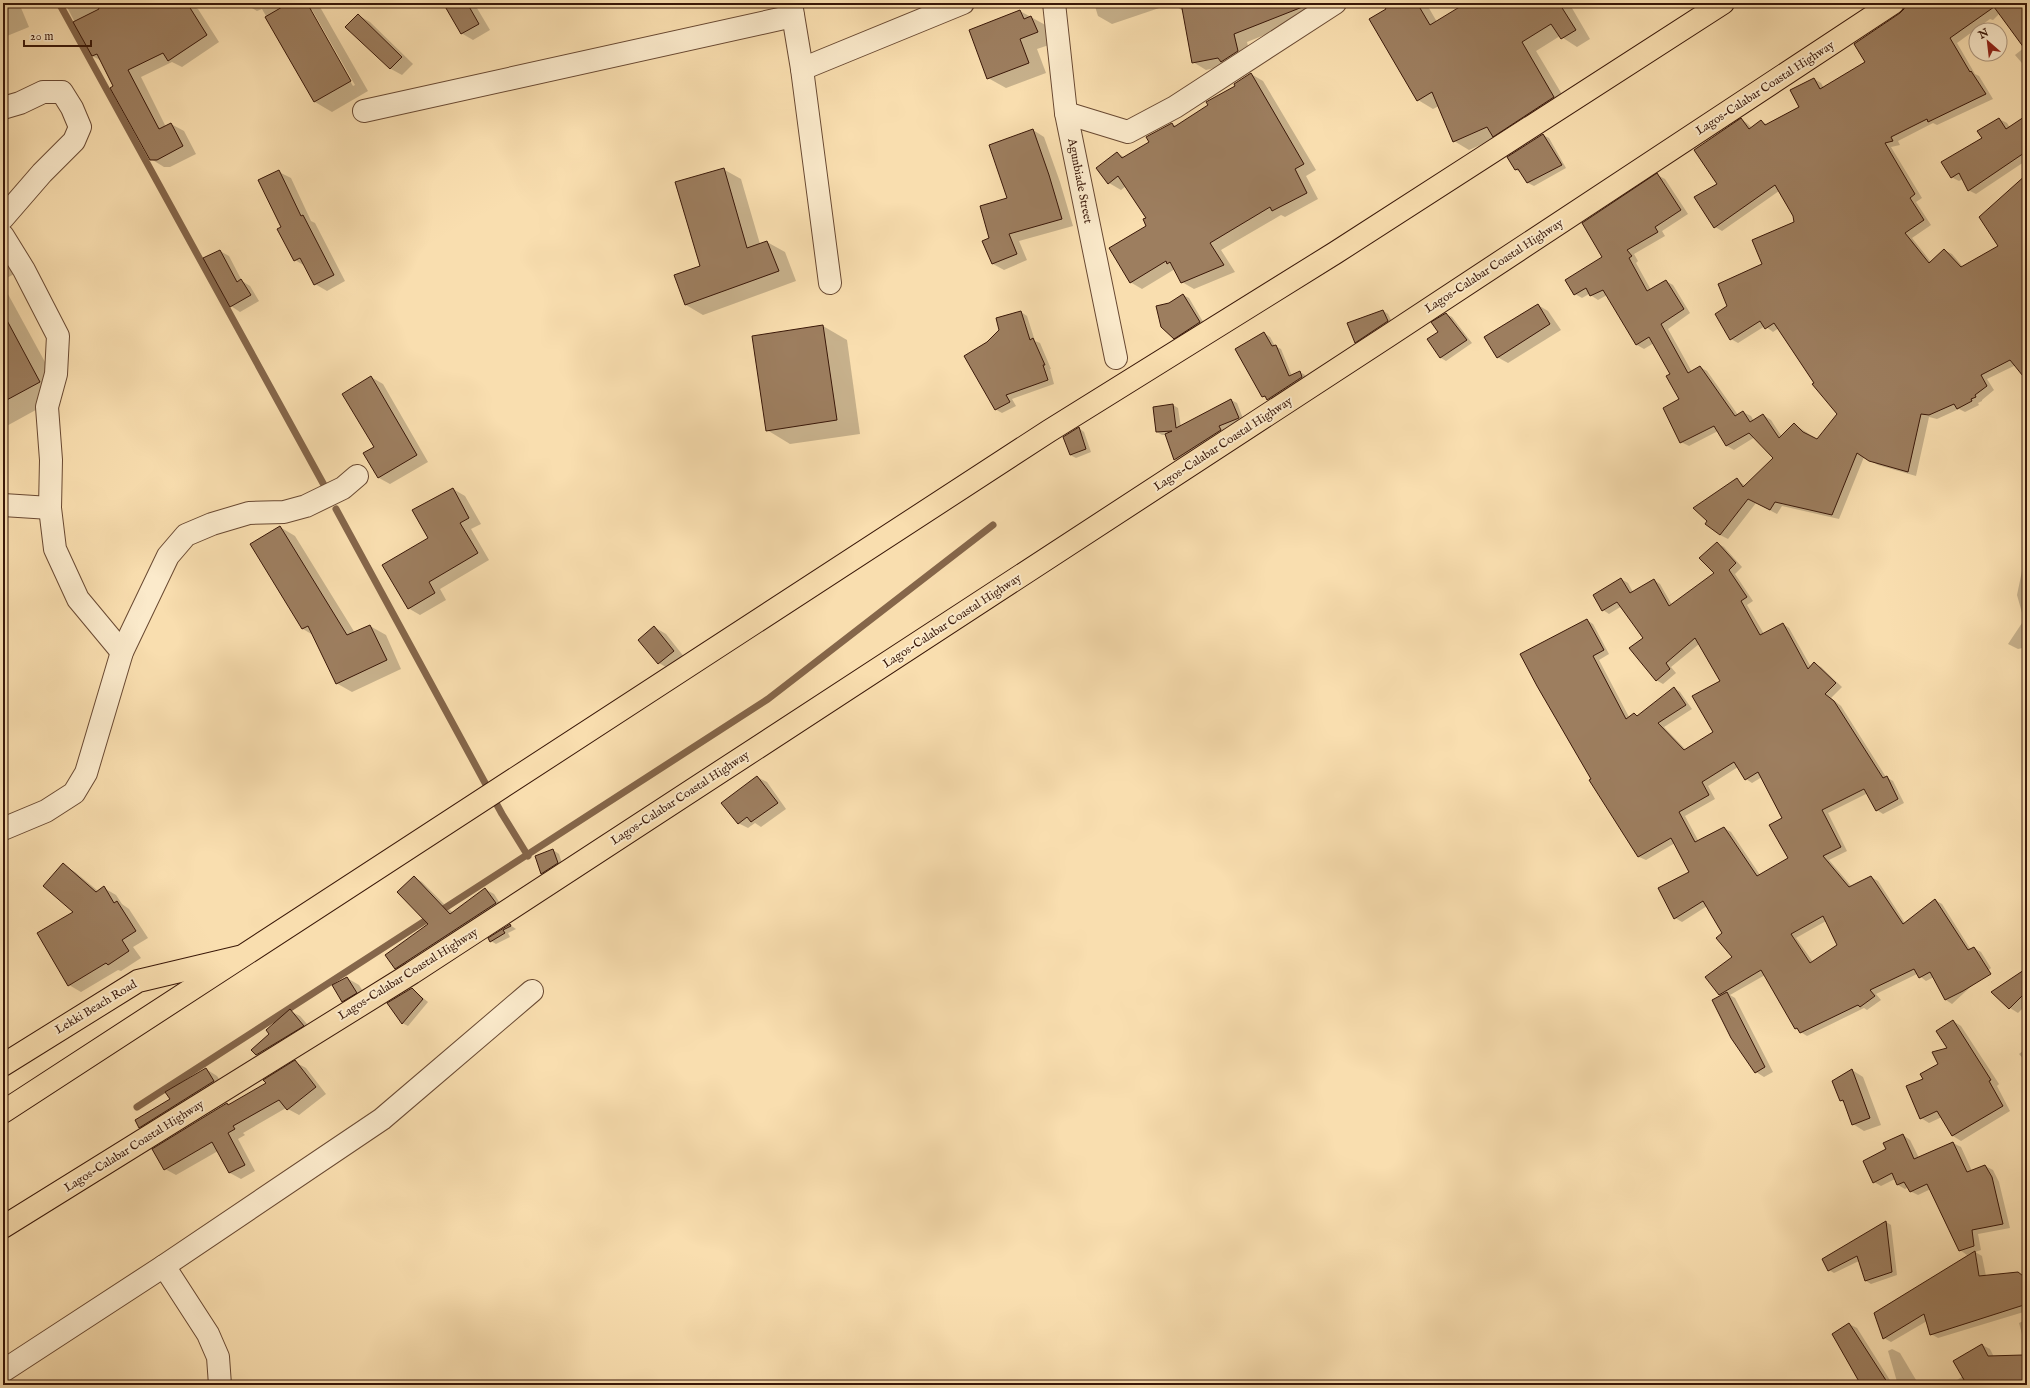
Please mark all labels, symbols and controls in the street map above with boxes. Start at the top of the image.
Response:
scale bar [24,22,91,48]
north arrow [1968,22,2008,62]
text: N [1975,25,1992,43]
text: 20 m [30,29,53,44]
street label: Lagos-Calabar Coastal Highway [1693,38,1837,138]
street label: Agunbiade Street [1064,136,1096,225]
street label: Lagos-Calabar Coastal Highway [1422,216,1566,316]
street label: Lagos-Calabar Coastal Highway [1151,394,1295,494]
street label: Lagos-Calabar Coastal Highway [880,571,1024,671]
street label: Lagos-Calabar Coastal Highway [608,748,752,848]
street label: Lagos-Calabar Coastal Highway [335,925,481,1023]
street label: Lekki Beach Road [52,976,140,1037]
street label: Lagos-Calabar Coastal Highway [61,1097,207,1195]

